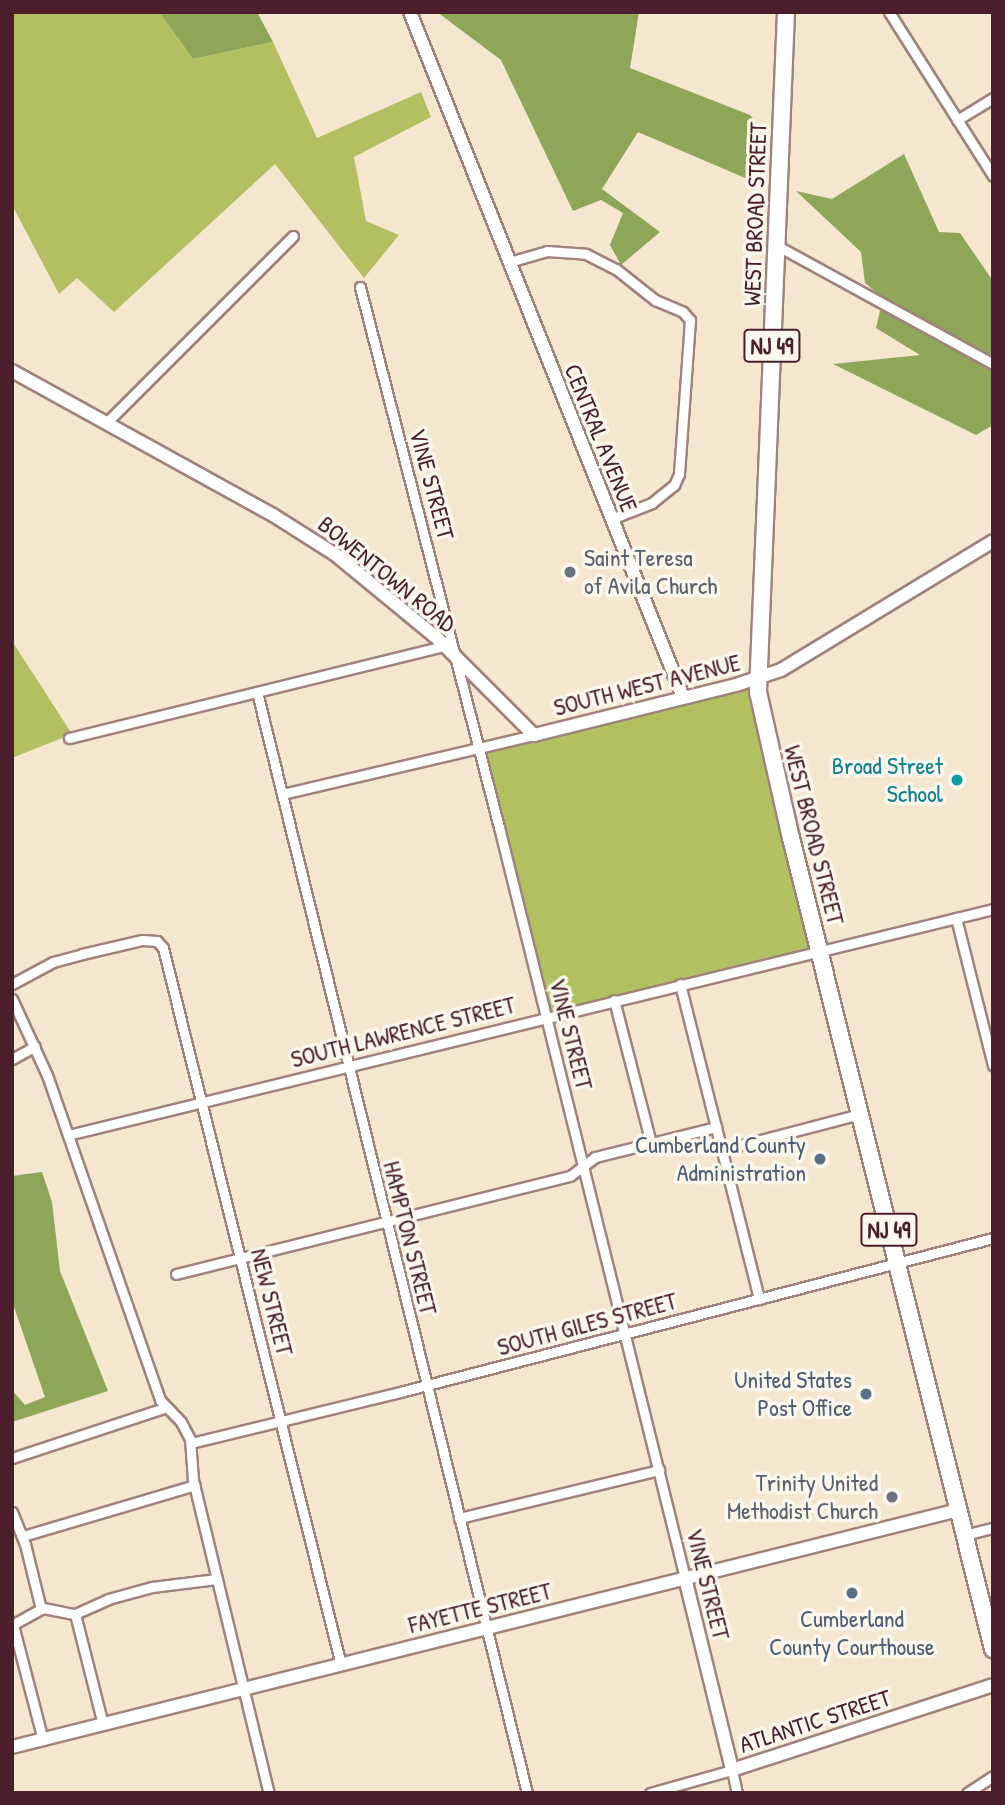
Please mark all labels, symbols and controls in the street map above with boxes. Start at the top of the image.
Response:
street label: WEST BROAD STREET [737,122,773,306]
road number: NJ 49 [742,326,802,366]
street label: CENTRAL AVENUE [558,360,644,516]
street label: VINE STREET [403,425,461,543]
street label: BOWENTOWN ROAD [312,510,462,638]
place label: Saint Teresa of Avila Church [584,544,717,600]
marker: Saint Teresa of Avila Church [562,564,578,580]
street label: SOUTH WEST AVENUE [551,648,743,722]
street label: WEST BROAD STREET [778,742,850,928]
place label: Broad Street School [832,752,943,808]
marker: Broad Street School [949,772,965,788]
street label: VINE STREET [543,975,599,1093]
street label: SOUTH LAWRENCE STREET [288,990,518,1074]
place label: Cumberland County Administration [635,1131,806,1187]
marker: Cumberland County Administration [812,1151,828,1167]
street label: HAMPTON STREET [377,1158,443,1318]
road number: NJ 49 [859,1210,919,1250]
street label: NEW STREET [245,1246,299,1358]
street label: SOUTH GILES STREET [494,1286,680,1362]
place label: United States Post Office [734,1366,852,1422]
marker: United States Post Office [858,1386,874,1402]
place label: Trinity United Methodist Church [727,1469,878,1525]
marker: Trinity United Methodist Church [884,1489,900,1505]
street label: VINE STREET [680,1525,736,1643]
street label: FAYETTE STREET [406,1576,554,1640]
marker: Cumberland County Courthouse [844,1585,860,1601]
place label: Cumberland County Courthouse [769,1605,935,1661]
street label: ATLANTIC STREET [736,1683,894,1759]

